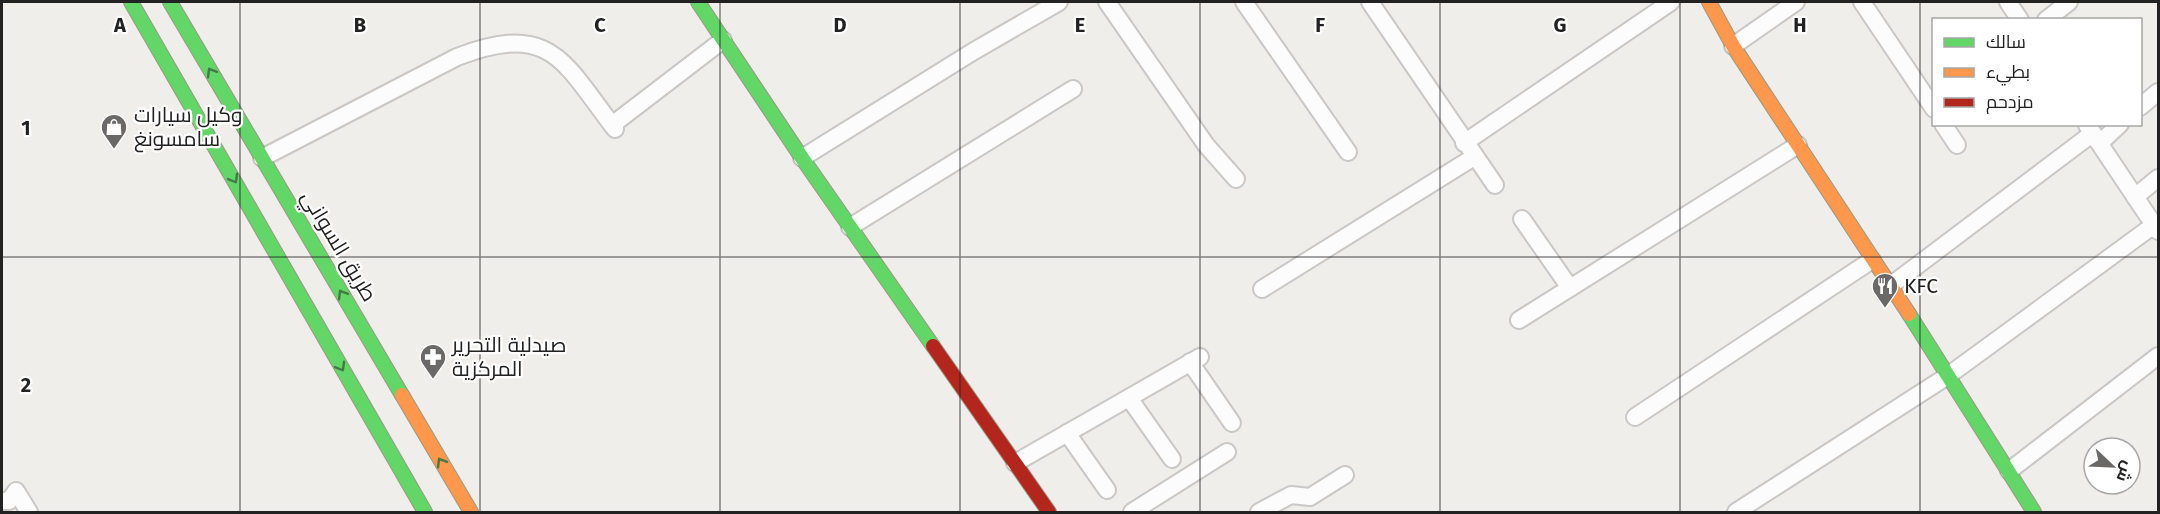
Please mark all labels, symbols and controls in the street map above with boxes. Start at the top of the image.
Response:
text: A [113,13,127,37]
text: B [354,13,366,37]
text: C [594,13,606,37]
text: D [833,13,847,37]
text: E [1075,13,1085,37]
text: F [1315,13,1325,37]
text: G [1554,13,1566,37]
text: H [1793,13,1807,37]
legend [1932,18,2142,126]
text: سالك [1986,31,2026,53]
text: بطيء [1986,61,2030,86]
one-way arrow [207,68,219,78]
text: مزدحم [1986,91,2034,114]
place label: وكيل سيارات سامسونغ [134,102,243,153]
shop icon: وكيل سيارات سامسونغ [99,112,129,150]
text: 1 [21,116,31,140]
one-way arrow [227,173,238,183]
street label: طريق السواني [293,186,382,308]
restaurant icon: KFC [1870,271,1900,309]
place label: KFC [1904,273,1938,299]
one-way arrow [338,290,350,300]
place label: صيدلية التحرير المركزية [451,332,566,382]
pharmacy icon: صيدلية التحرير المركزية [418,342,448,380]
one-way arrow [334,361,346,371]
text: 2 [21,373,31,397]
north arrow [2082,436,2142,496]
one-way arrow [437,458,449,468]
text: ش [2113,459,2138,485]

